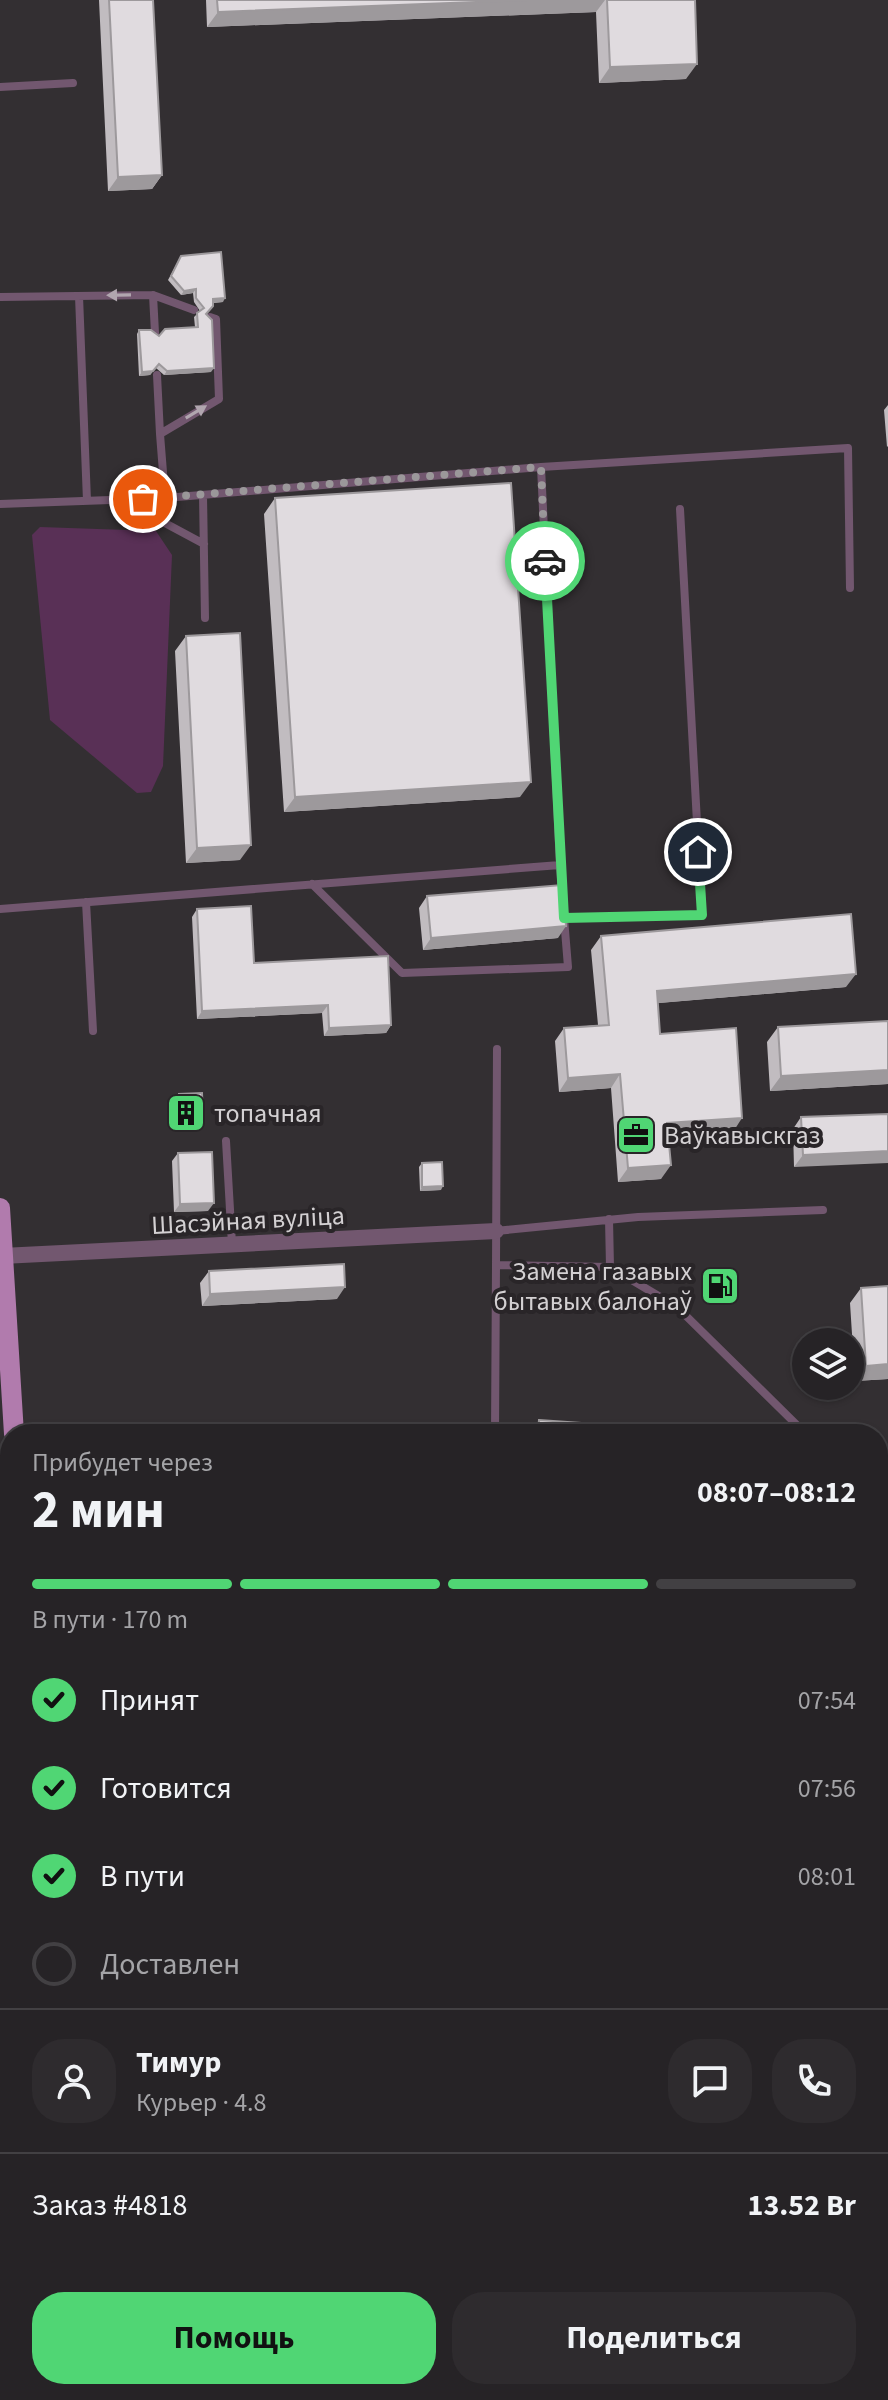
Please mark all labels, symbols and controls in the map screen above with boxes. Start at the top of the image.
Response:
one-way arrow [106,289,131,301]
one-way arrow [185,406,207,420]
pin [109,465,177,533]
icon: bag [121,477,165,521]
courier [505,521,585,601]
icon: car [523,539,567,583]
pin [664,818,732,886]
icon: home [676,830,720,874]
building icon: топачная [165,1092,207,1134]
place label: топачная [214,1095,322,1132]
office icon: Ваўкавыскгаз [615,1114,657,1156]
place label: Ваўкавыскгаз [664,1117,820,1154]
street label: Шасэйная вуліца [150,1197,346,1244]
place label: Замена газавых бытавых балонаў [494,1253,692,1320]
fuel station icon: Замена газавых бытавых балонаў [699,1265,741,1307]
map controls [792,1328,864,1400]
button: layers [792,1328,864,1400]
text: Прибудет через [32,1444,213,1481]
text: 08:07–08:12 [697,1471,856,1514]
text: 2 мин [32,1474,165,1548]
text: В пути · 170 m [32,1601,188,1638]
icon: check [32,1678,76,1722]
text: Принят [100,1679,199,1722]
text: 07:54 [798,1682,856,1719]
icon: check [32,1766,76,1810]
text: Готовится [100,1767,232,1810]
text: 07:56 [798,1770,856,1807]
icon: check [32,1854,76,1898]
text: В пути [100,1855,185,1898]
text: 08:01 [798,1858,856,1895]
text: Доставлен [100,1943,240,1986]
button: person [32,2039,116,2123]
button: chat [668,2039,752,2123]
button: phone [772,2039,856,2123]
text: Тимур [136,2041,222,2084]
text: Курьер · 4.8 [136,2084,266,2121]
text: Заказ #4818 [32,2184,188,2227]
text: 13.52 Br [748,2184,856,2227]
button: Помощь [32,2292,436,2384]
button: Поделиться [452,2292,856,2384]

